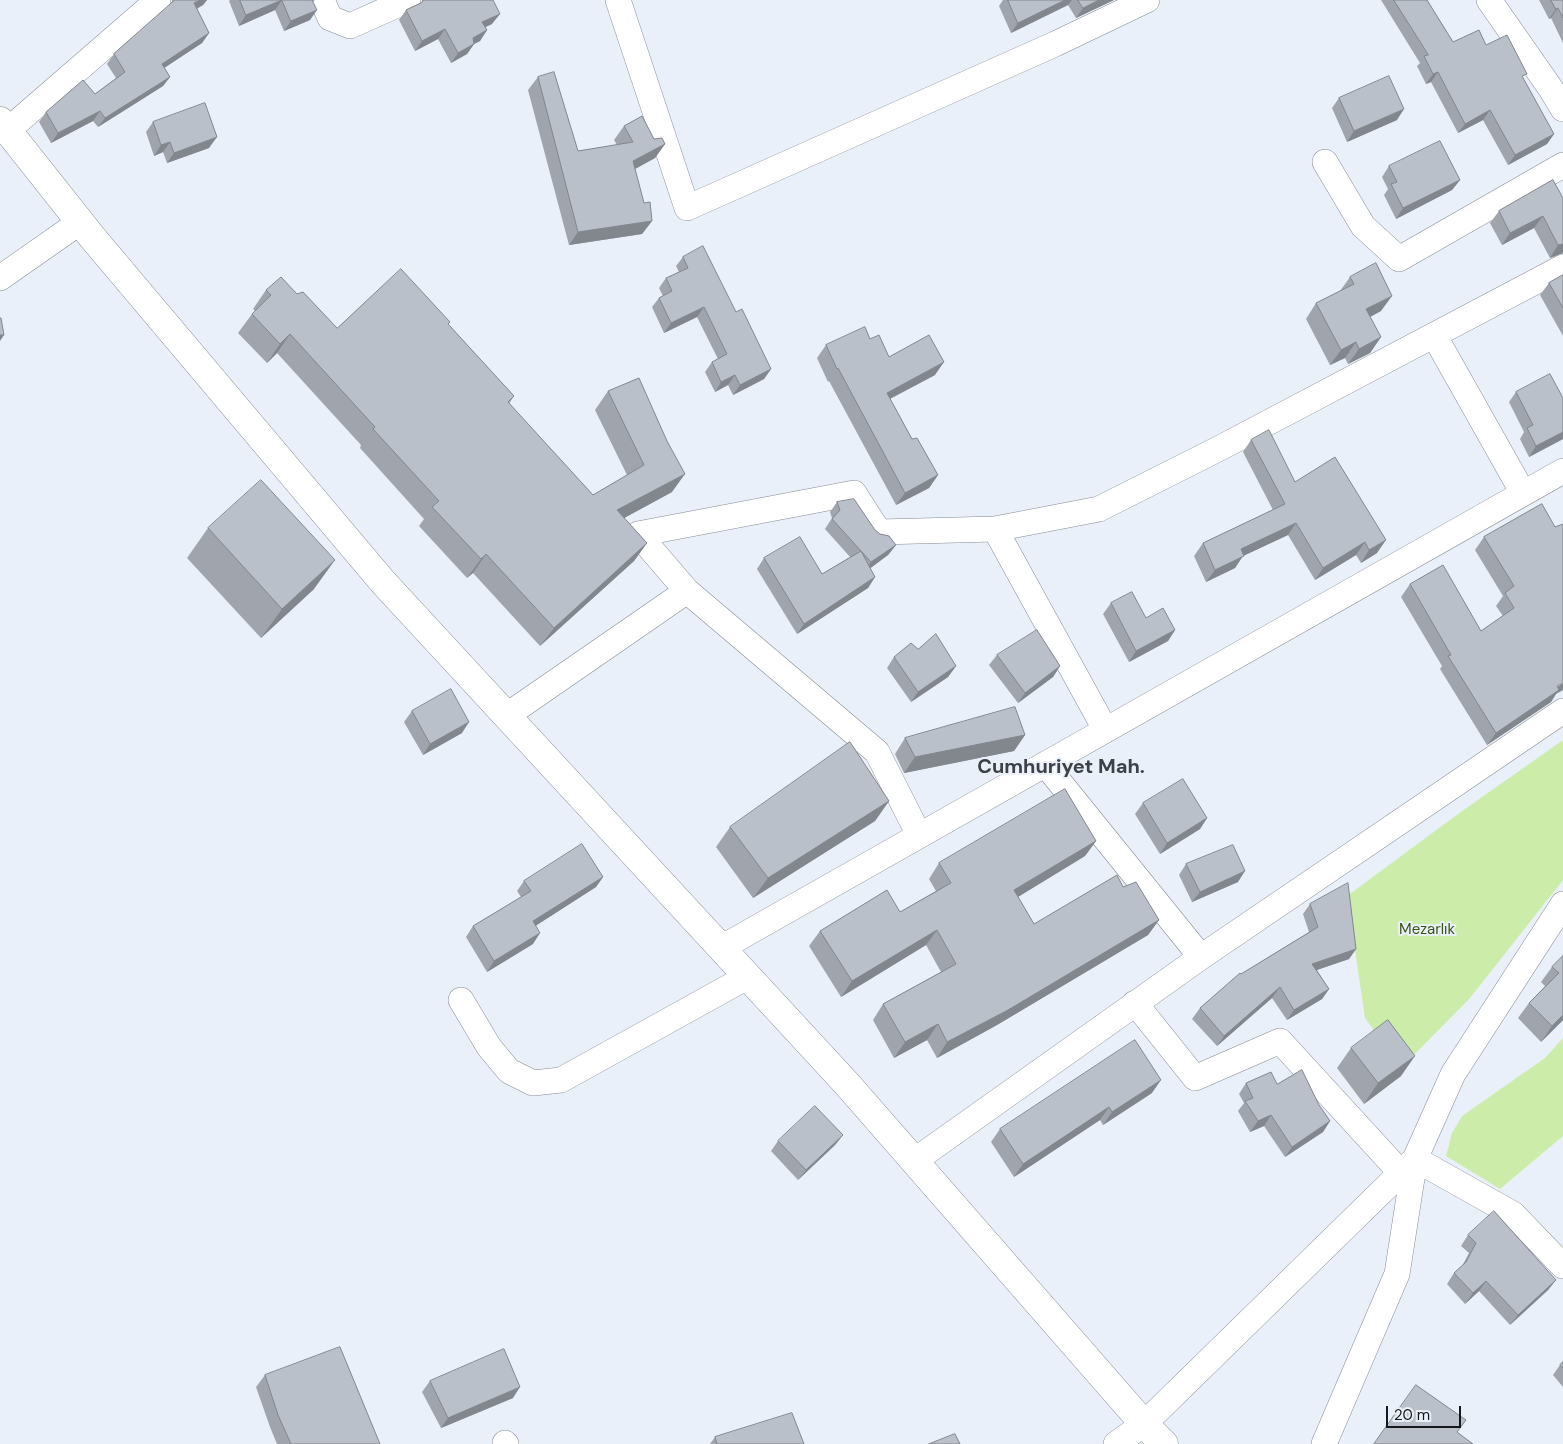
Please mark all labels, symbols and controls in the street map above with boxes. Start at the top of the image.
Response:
district label: Cumhuriyet Mah. [977,756,1145,780]
park label: Mezarlık [1399,921,1455,939]
scale bar [1388,1396,1463,1428]
text: 20 m [1394,1405,1430,1425]

